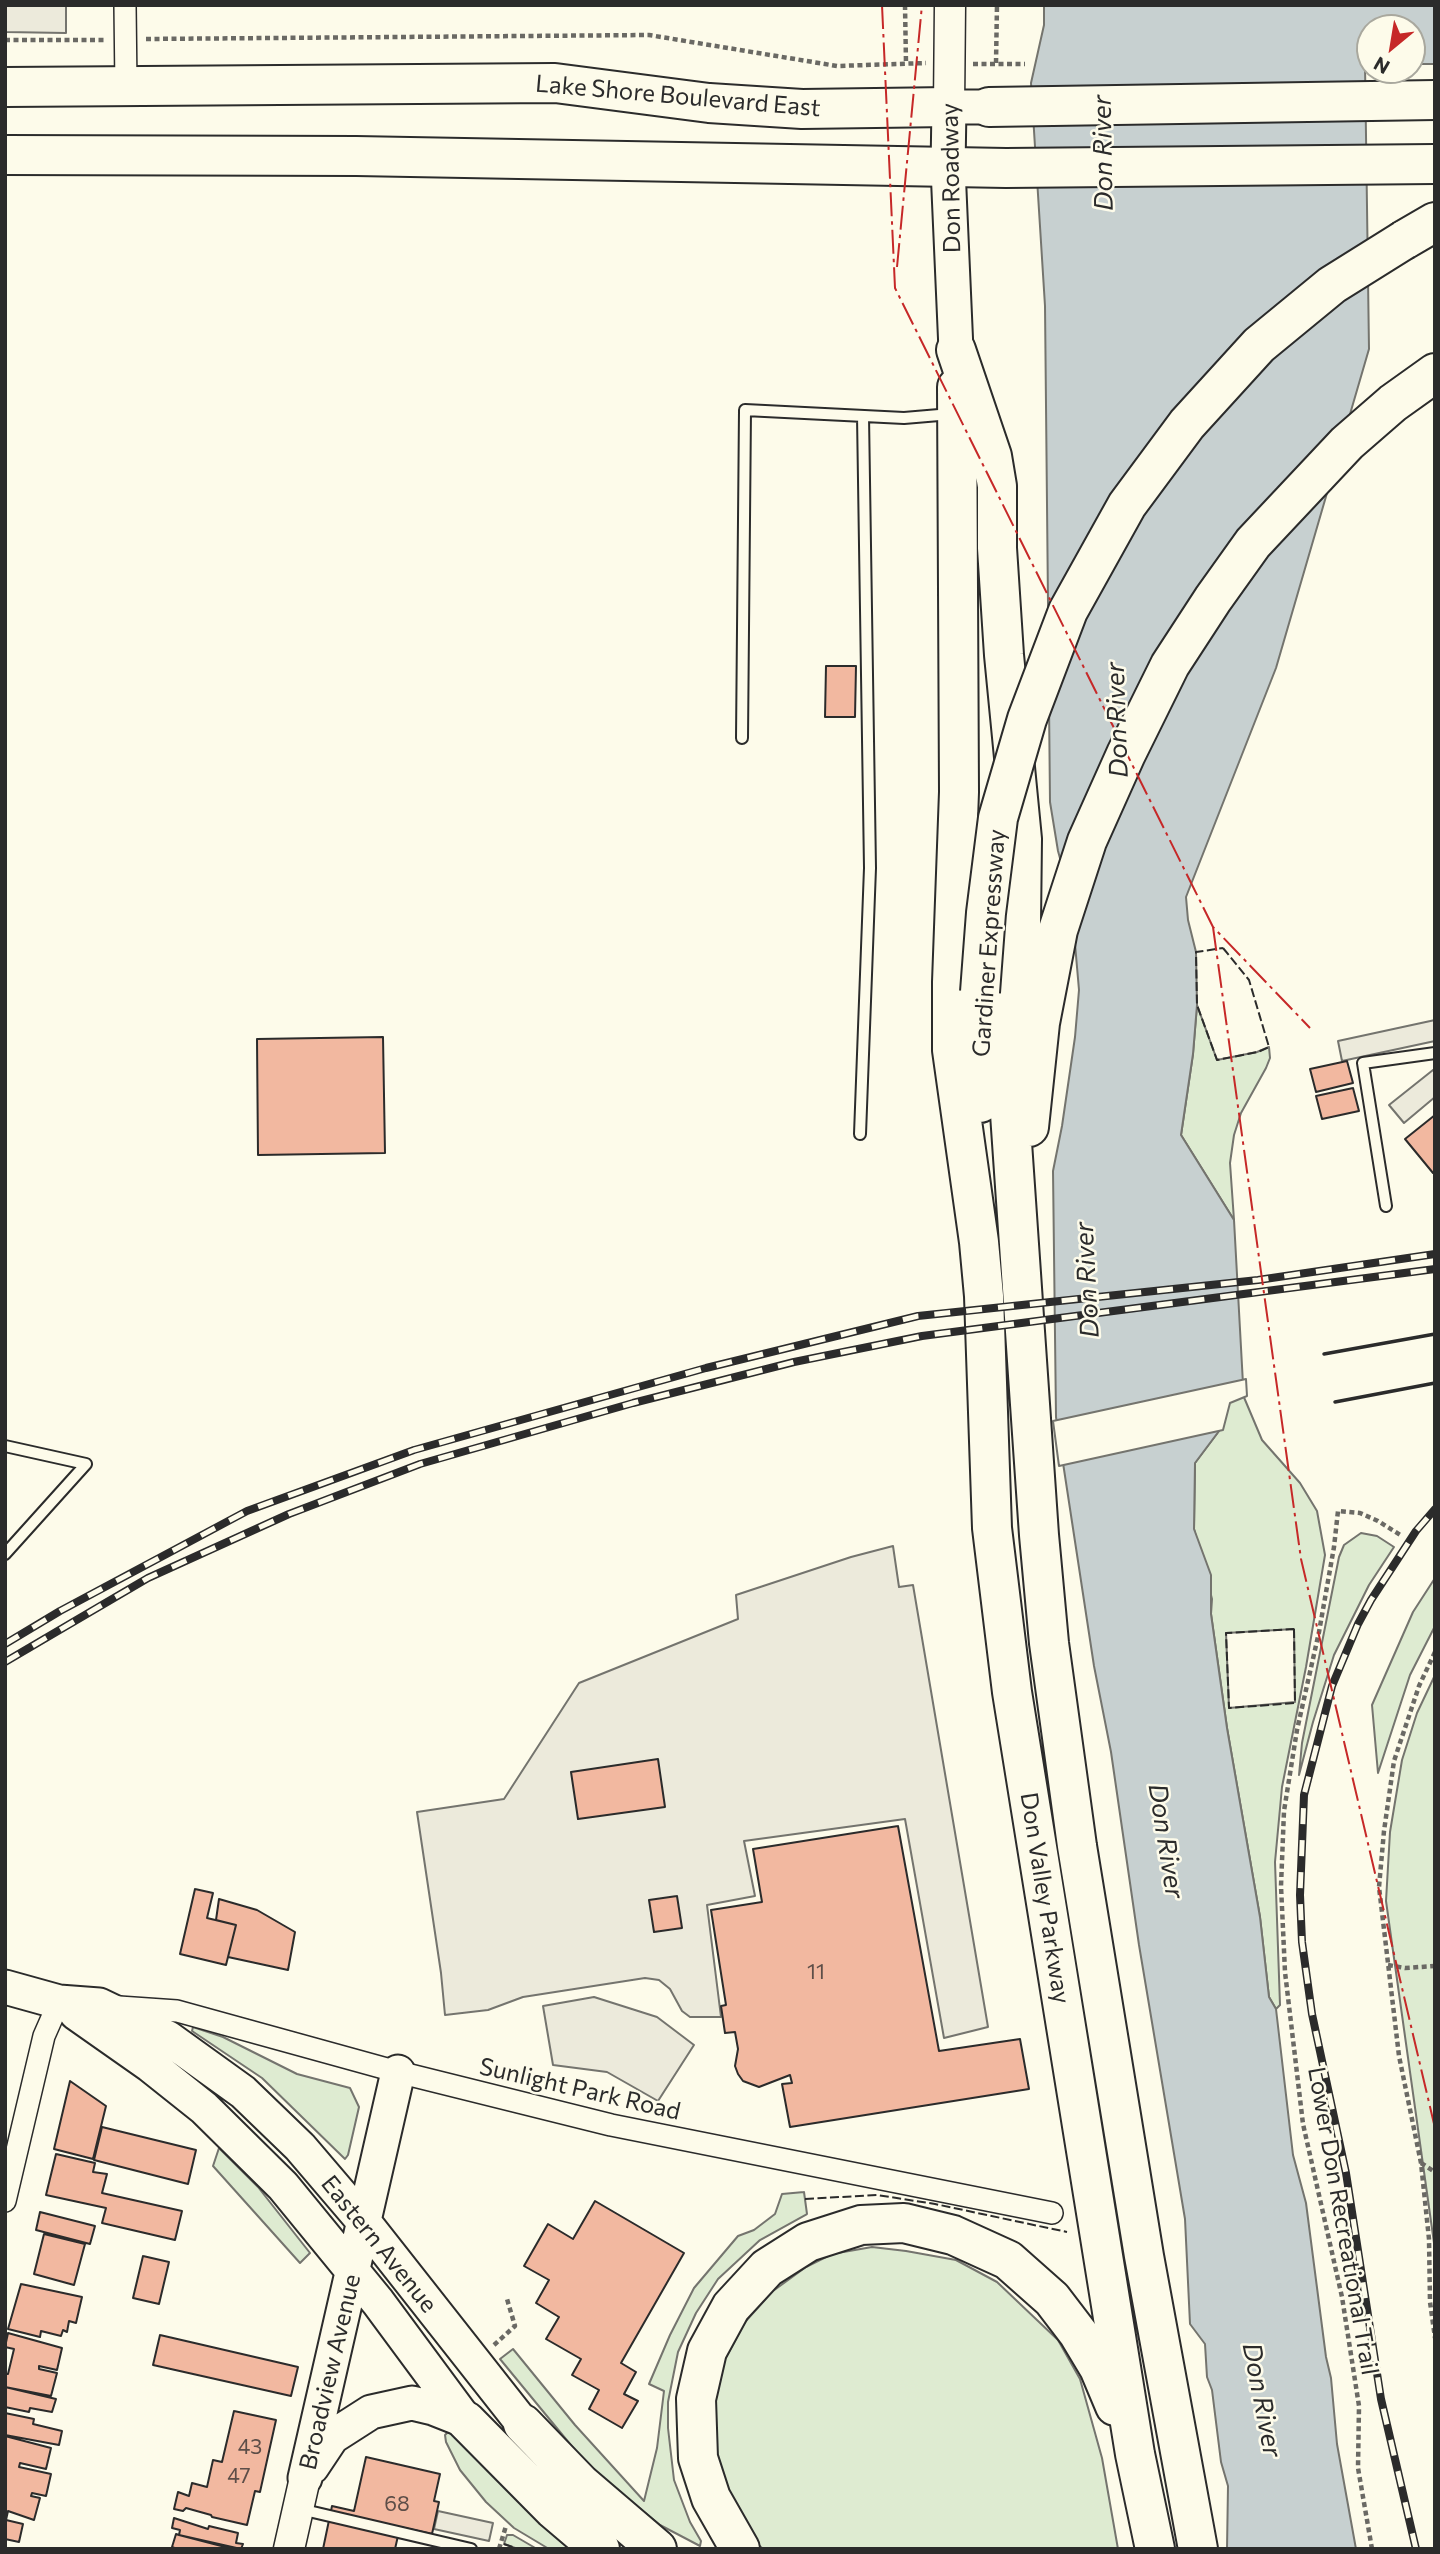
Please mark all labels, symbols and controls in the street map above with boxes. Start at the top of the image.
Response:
north arrow [1356,14,1426,84]
text: N [1369,52,1393,79]
street label: Lake Shore Boulevard East [534,69,822,123]
water label: Don River [1086,95,1120,211]
street label: Don Roadway [935,103,967,253]
water label: Don River [1099,662,1135,778]
street label: Gardiner Expressway [967,828,1011,1058]
water label: Don River [1068,1221,1106,1339]
water label: Don River [1142,1781,1190,1901]
street label: Don Valley Parkway [1014,1790,1076,2006]
house number: 11 [807,1959,825,1985]
street label: Sunlight Park Road [477,2052,683,2126]
street label: Lower Don Recreational Trail [1302,2065,1384,2377]
street label: Eastern Avenue [315,2170,443,2318]
street label: Broadview Avenue [293,2271,367,2473]
water label: Don River [1236,2340,1288,2460]
house number: 43 [238,2434,262,2460]
house number: 47 [227,2463,251,2489]
house number: 68 [384,2491,410,2517]

